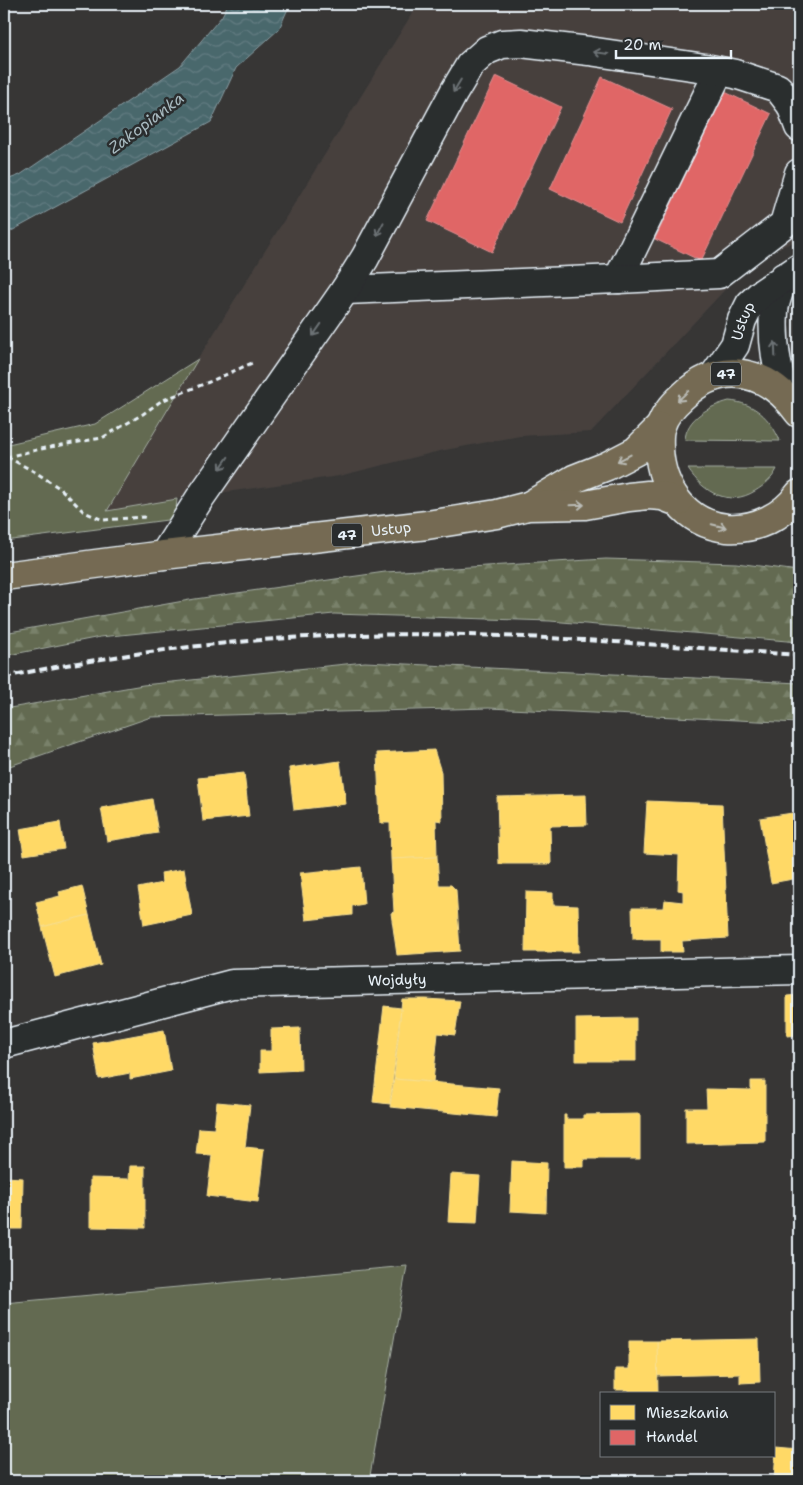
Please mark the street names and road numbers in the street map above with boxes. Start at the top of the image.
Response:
street label: Ustup [727,298,760,343]
road number: 47 [711,362,741,386]
street label: Ustup [370,517,412,541]
road number: 47 [332,524,362,546]
street label: Wojdyły [368,969,427,991]

